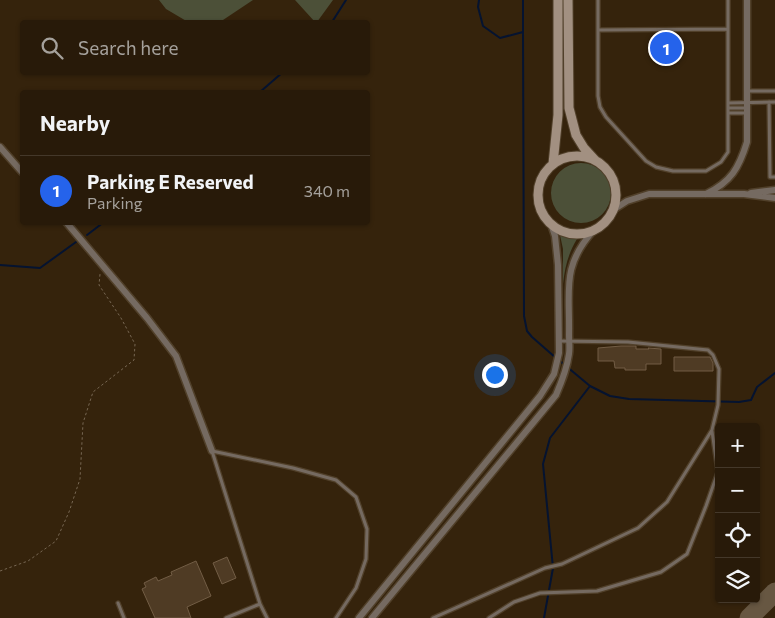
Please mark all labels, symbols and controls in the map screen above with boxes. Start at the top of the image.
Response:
search box [20,20,370,75]
pin: 1 [650,29,682,67]
icon: search [38,34,66,62]
text: Search here [78,36,178,59]
text: Nearby [40,110,110,135]
text: Parking E Reserved [87,170,254,193]
text: 1 [52,181,60,200]
text: 340 m [304,181,350,200]
text: Parking [87,193,142,212]
your location [482,362,508,388]
map controls [715,423,760,603]
button: + [715,423,760,468]
button: − [715,468,760,513]
button: locate [715,513,760,558]
button: layers [715,558,760,603]

